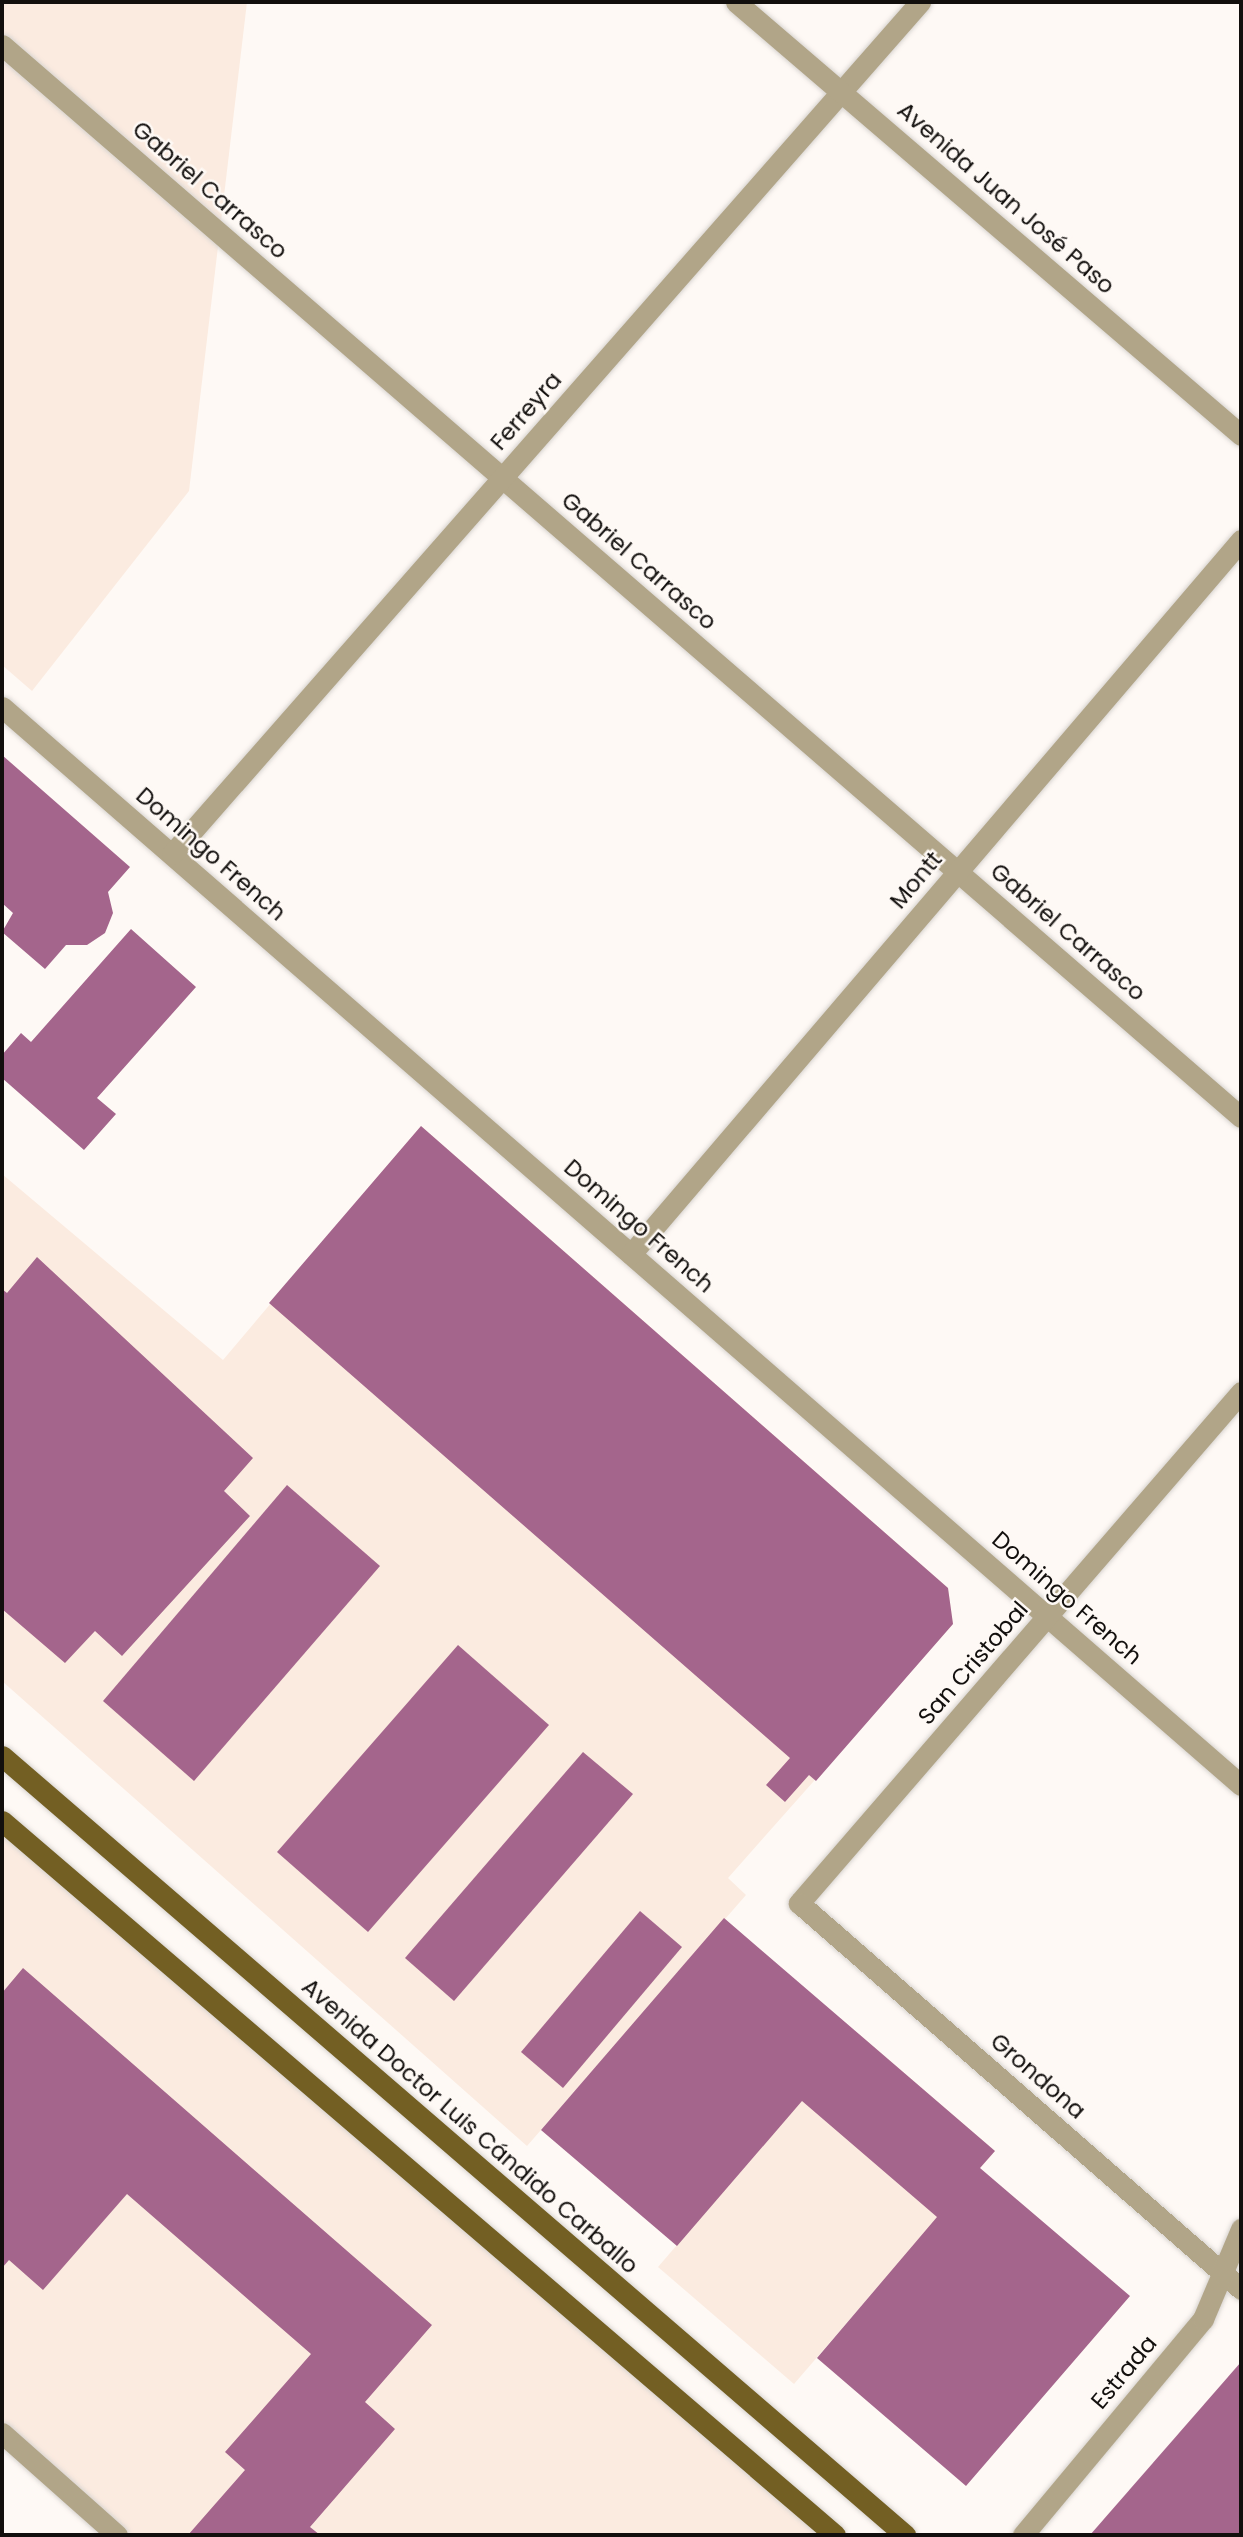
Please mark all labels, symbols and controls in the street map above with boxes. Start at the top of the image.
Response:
street label: Avenida Juan José Paso [892,96,1120,300]
street label: Gabriel Carrasco [127,115,293,265]
street label: Ferreyra [485,366,567,456]
street label: Gabriel Carrasco [556,486,722,636]
street label: Domingo French [131,781,291,927]
street label: Montt [884,846,948,914]
street label: Gabriel Carrasco [985,857,1151,1007]
street label: Domingo French [559,1153,719,1299]
street label: Domingo French [987,1525,1147,1671]
street label: San Cristobal [912,1596,1034,1730]
street label: Avenida Doctor Luis Cándido Carballo [296,1973,644,2279]
street label: Grondona [985,2027,1091,2125]
street label: Estrada [1085,2330,1163,2414]

